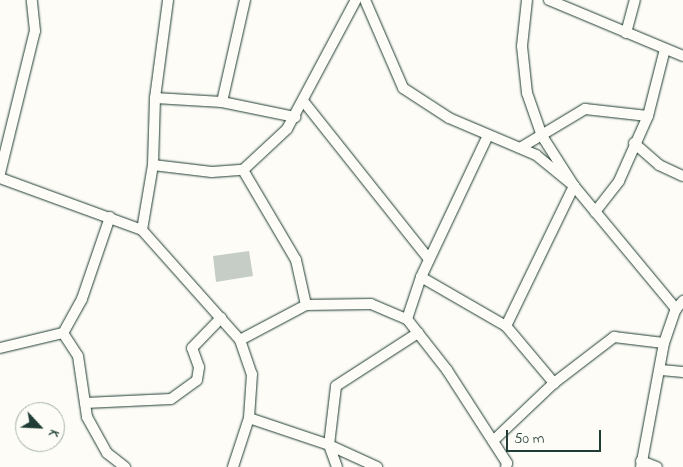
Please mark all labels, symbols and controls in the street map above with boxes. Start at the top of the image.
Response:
north arrow [15,402,65,452]
scale bar [508,420,603,452]
text: K [42,426,64,441]
text: 50 m [514,428,544,450]

